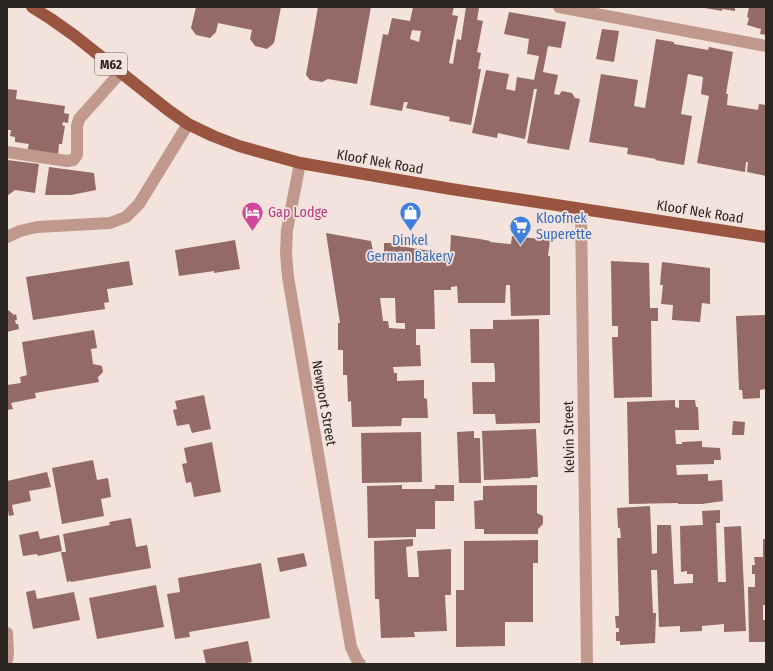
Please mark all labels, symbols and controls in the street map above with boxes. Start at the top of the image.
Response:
road number: M62 [95,53,127,75]
street label: Kloof Nek Road [335,146,425,178]
street label: Kloof Nek Road [655,197,745,227]
hotel icon: Gap Lodge [240,199,266,232]
shop icon: Dinkel German Bakery [397,199,423,232]
place label: Gap Lodge [268,204,328,221]
place label: Kloofnek Superette [536,210,592,243]
supermarket icon: Kloofnek Superette [507,213,533,246]
place label: Dinkel German Bakery [366,232,454,265]
street label: Newport Street [308,359,340,448]
street label: Kelvin Street [560,400,578,473]

